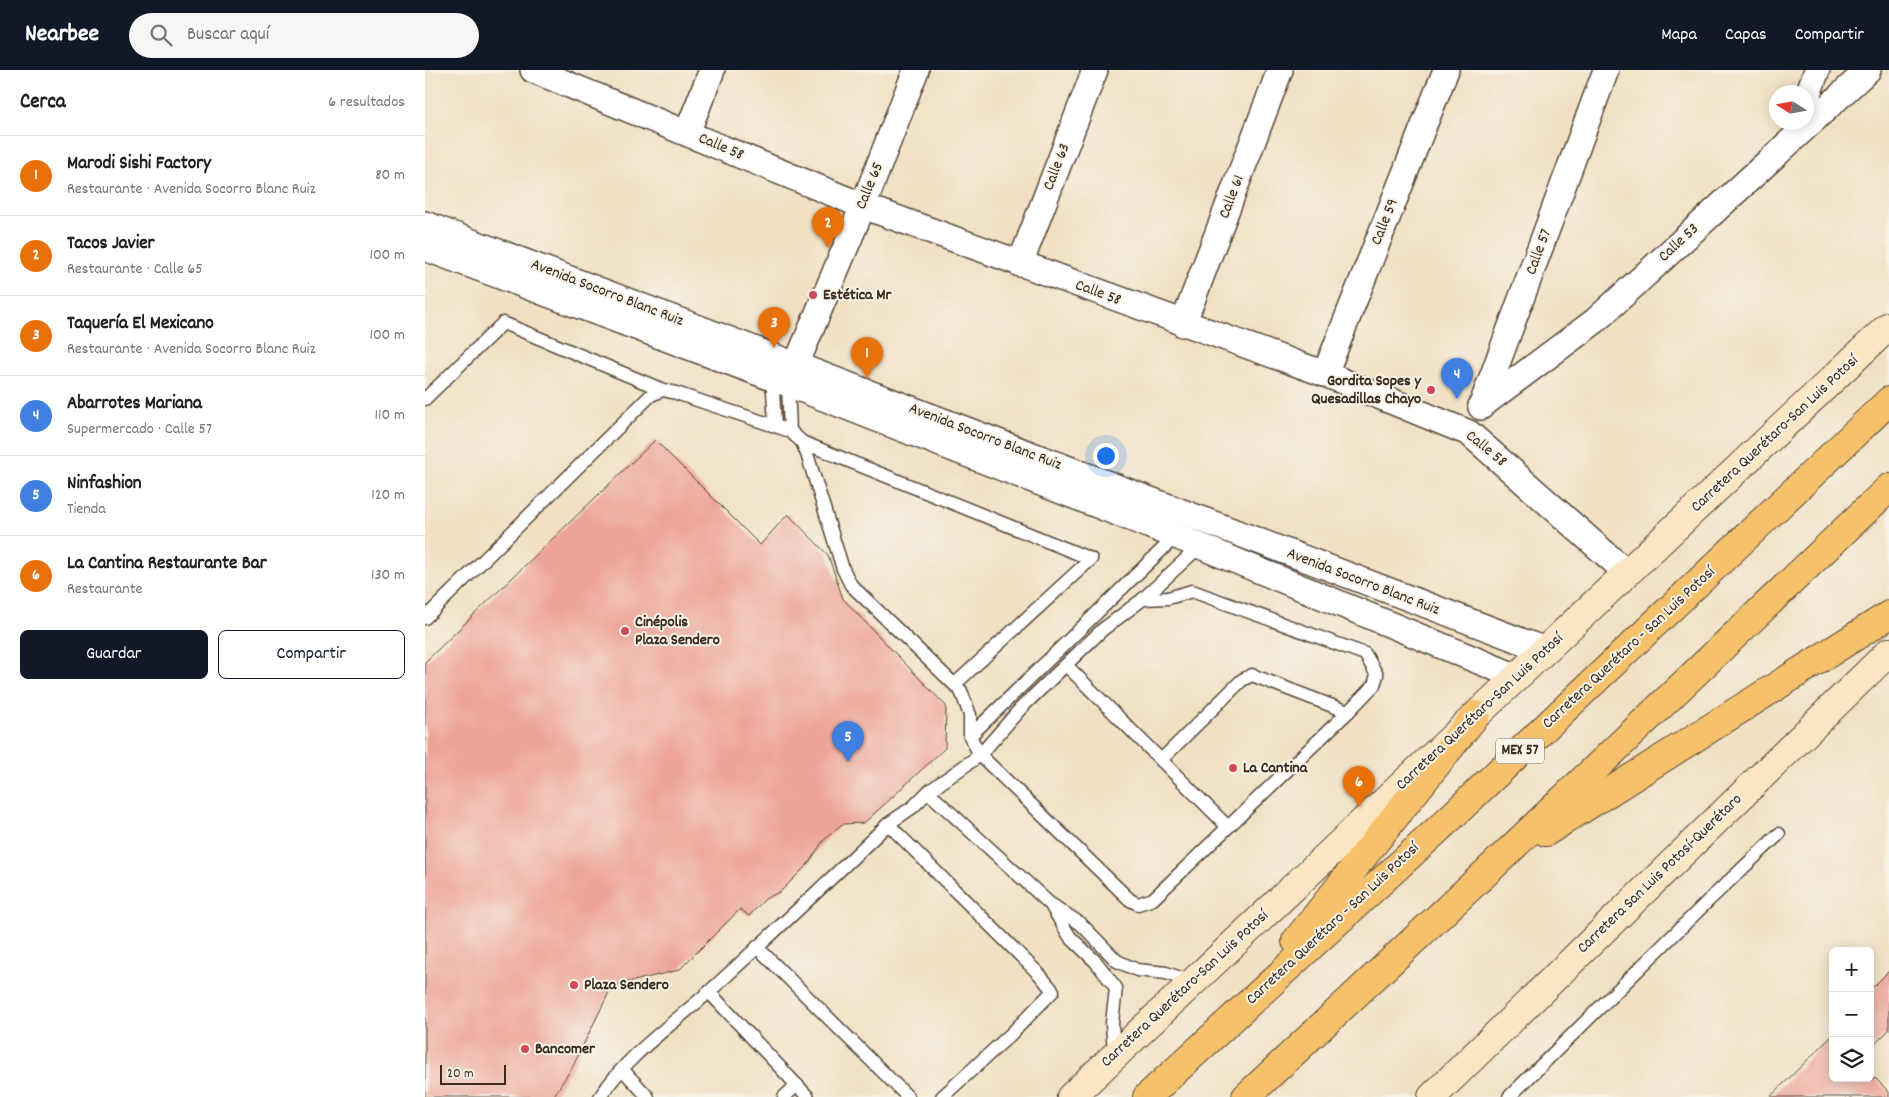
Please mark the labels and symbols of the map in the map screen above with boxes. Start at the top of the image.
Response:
north arrow [1769,85,1814,130]
street label: Calle 58 [695,127,747,167]
street label: Calle 63 [1038,140,1076,194]
street label: Calle 65 [850,159,890,213]
street label: Calle 61 [1213,172,1251,222]
street label: Calle 59 [1365,195,1405,249]
pin: 2 [812,207,844,248]
street label: Calle 53 [1654,218,1704,268]
street label: Calle 57 [1520,226,1558,278]
street label: Avenida Socorro Blanc Ruiz [527,253,687,333]
street label: Calle 58 [1072,274,1124,312]
place label: Estética Mr [823,284,893,307]
marker: Estética Mr [807,289,819,301]
pin: 3 [758,307,790,348]
pin: 1 [851,337,883,378]
street label: Carretera Querétaro-San Luis Potosí [1686,349,1865,518]
pin: 4 [1441,358,1473,399]
place label: Gordita Sopes y Quesadillas Chayo [1311,370,1423,411]
marker: Gordita Sopes y Quesadillas Chayo [1425,384,1437,396]
street label: Avenida Socorro Blanc Ruiz [905,397,1065,477]
street label: Calle 58 [1460,425,1512,473]
your location [1093,443,1119,469]
street label: Avenida Socorro Blanc Ruiz [1283,542,1443,622]
street label: Carretera Querétaro - San Luis Potosí [1537,561,1721,735]
place label: Cinépolis Plaza Sendero [635,611,720,652]
marker: Cinépolis Plaza Sendero [619,625,631,637]
street label: Carretera Querétaro-San Luis Potosí [1391,627,1570,796]
pin: 5 [832,721,864,762]
road number: MEX 57 [1496,738,1544,764]
place label: La Cantina [1243,757,1309,780]
marker: La Cantina [1227,762,1239,774]
pin: 6 [1343,766,1375,807]
street label: Carretera San Luis Potosí-Querétaro [1572,789,1748,959]
street label: Carretera Querétaro - San Luis Potosí [1241,837,1425,1011]
street label: Carretera Querétaro-San Luis Potosí [1096,904,1275,1073]
place label: Plaza Sendero [584,974,669,997]
marker: Plaza Sendero [568,979,580,991]
place label: Bancomer [535,1038,596,1061]
marker: Bancomer [519,1043,531,1055]
scale bar [440,1062,506,1085]

